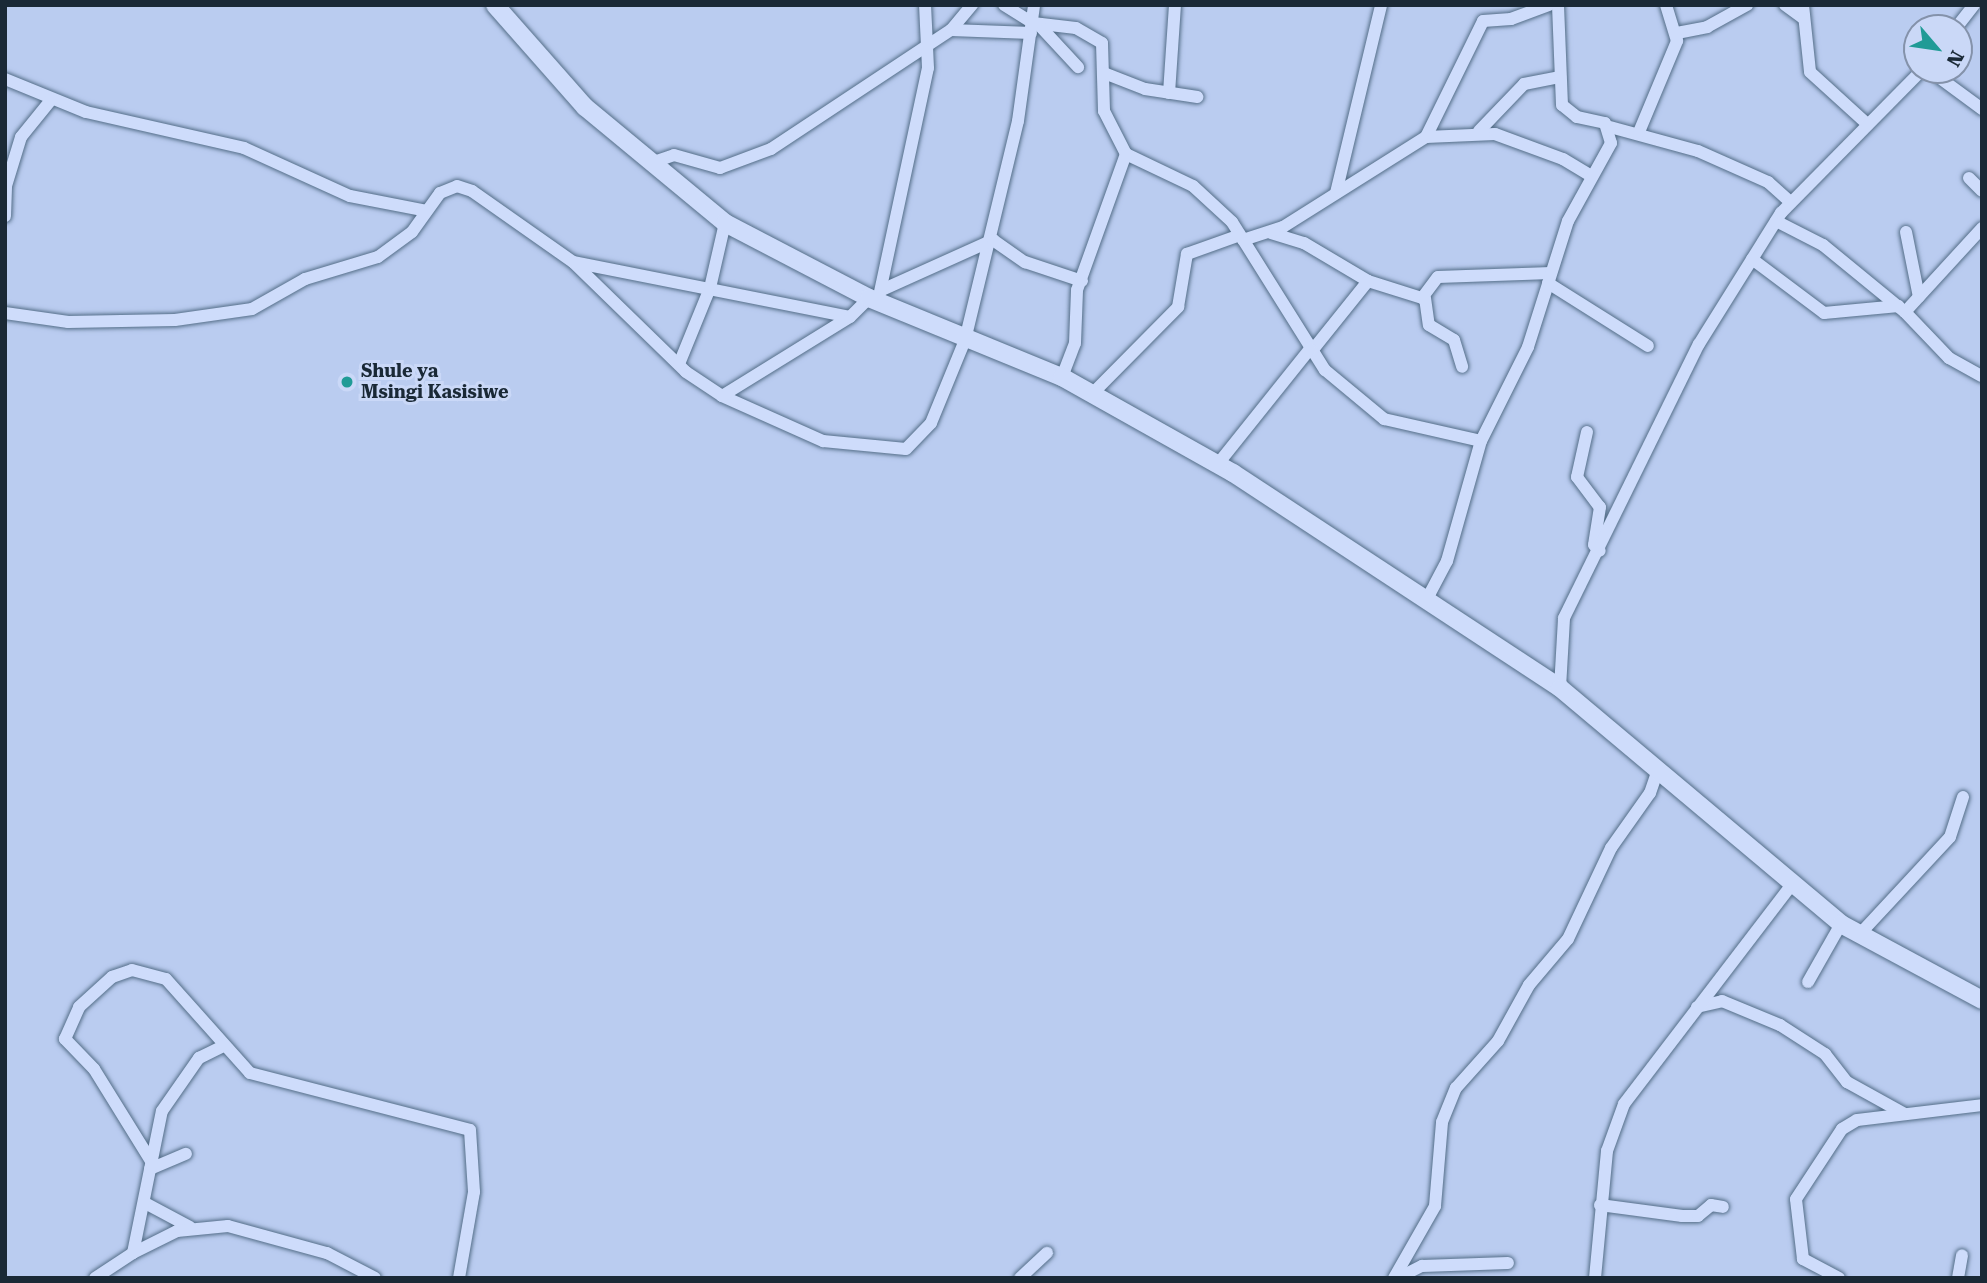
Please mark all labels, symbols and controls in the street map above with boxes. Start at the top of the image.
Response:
north arrow [1903,14,1973,84]
text: N [1941,46,1969,70]
place label: Shule ya Msingi Kasisiwe [361,361,508,404]
marker: Shule ya Msingi Kasisiwe [339,374,355,390]

